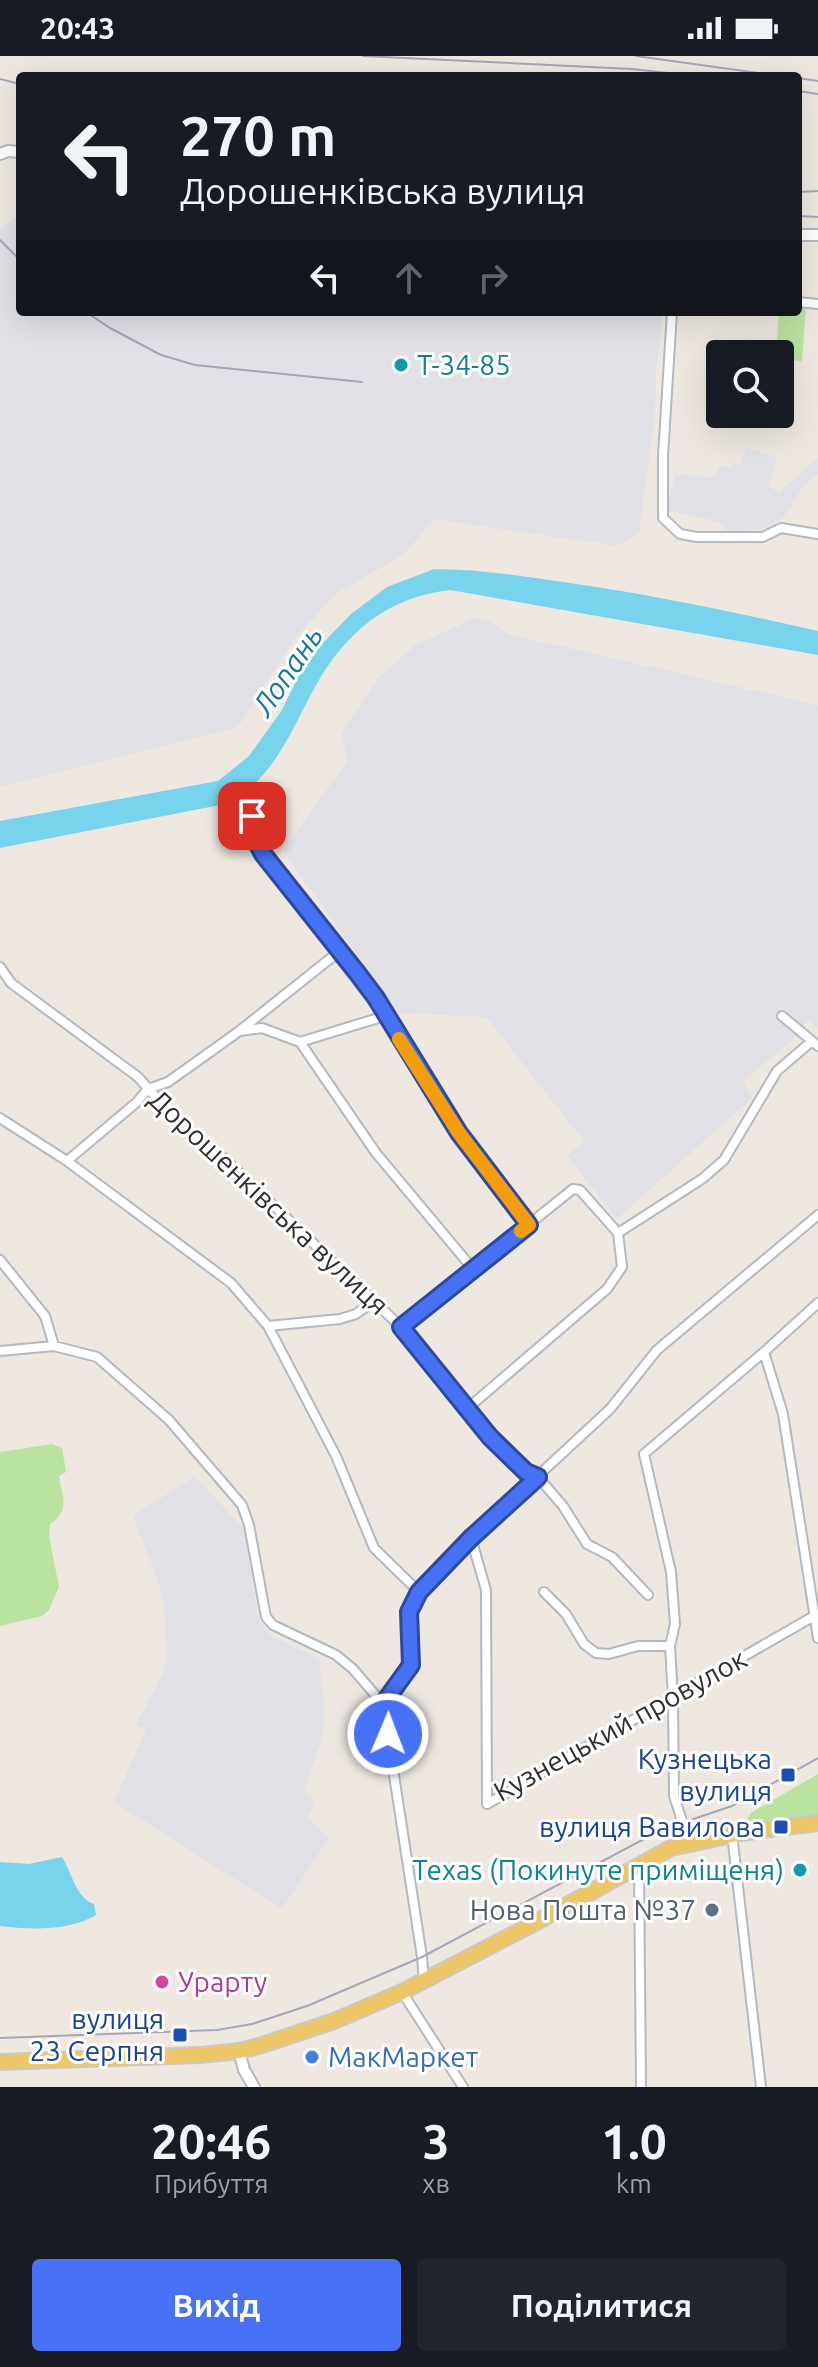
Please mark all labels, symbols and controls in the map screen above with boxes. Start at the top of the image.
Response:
text: 20:43 [40,11,115,45]
icon: left [48,104,152,208]
text: 270 m [180,104,336,167]
text: Дорошенківська вулиця [180,170,585,211]
icon: left [303,256,347,300]
icon: ahead [387,256,431,300]
icon: right [471,256,515,300]
map controls [706,340,794,428]
button: search [706,340,794,428]
place label: Т-34-85 [417,349,511,380]
marker: Т-34-85 [392,356,410,374]
water label: Лопань [244,619,329,723]
pin [218,782,286,850]
icon: arrive [230,794,274,838]
street label: Дорошенківська вулиця [143,1083,395,1321]
street label: Кузнецький провулок [488,1642,751,1807]
position arrow [346,1692,430,1776]
place label: Кузнецька вулиця [638,1743,772,1806]
marker: Кузнецька вулиця [779,1766,797,1784]
place label: вулиця Вавилова [539,1811,765,1842]
marker: вулиця Вавилова [772,1818,790,1836]
place label: Texas (Покинуте приміщеня) [412,1854,784,1886]
marker: Texas (Покинуте приміщеня) [791,1861,809,1879]
place label: Нова Пошта №37 [470,1894,696,1925]
marker: Нова Пошта №37 [703,1901,721,1919]
place label: Урарту [178,1966,267,1997]
marker: Урарту [153,1973,171,1991]
place label: вулиця 23 Серпня [30,2003,164,2066]
marker: вулиця 23 Серпня [171,2026,189,2044]
place label: МакМаркет [328,2041,479,2072]
marker: МакМаркет [303,2048,321,2066]
text: 20:46 [151,2114,271,2168]
text: 3 [423,2114,450,2168]
text: 1.0 [601,2114,667,2168]
text: Прибуття [154,2169,268,2198]
text: хв [422,2169,450,2198]
text: km [616,2169,652,2198]
button: Вихід [32,2259,401,2351]
button: Поділитися [417,2259,786,2351]

